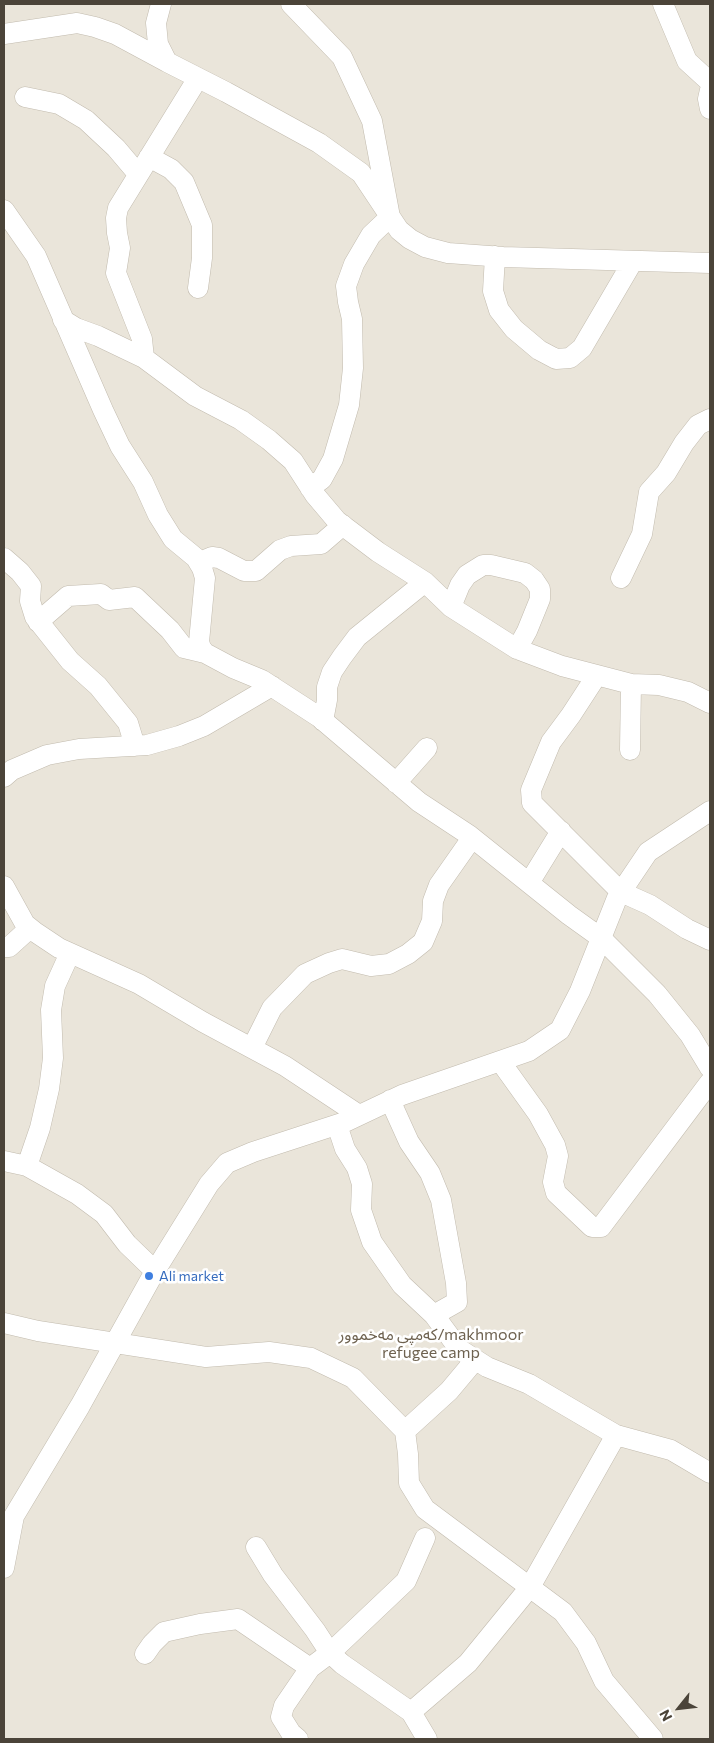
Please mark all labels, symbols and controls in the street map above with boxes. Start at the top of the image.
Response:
place label: Ali market [159,1268,224,1284]
marker: Ali market [143,1270,155,1282]
district label: کەمپی مەخموور/makhmoor refugee camp [338,1325,524,1363]
north arrow [654,1683,704,1733]
text: N [655,1707,675,1724]

